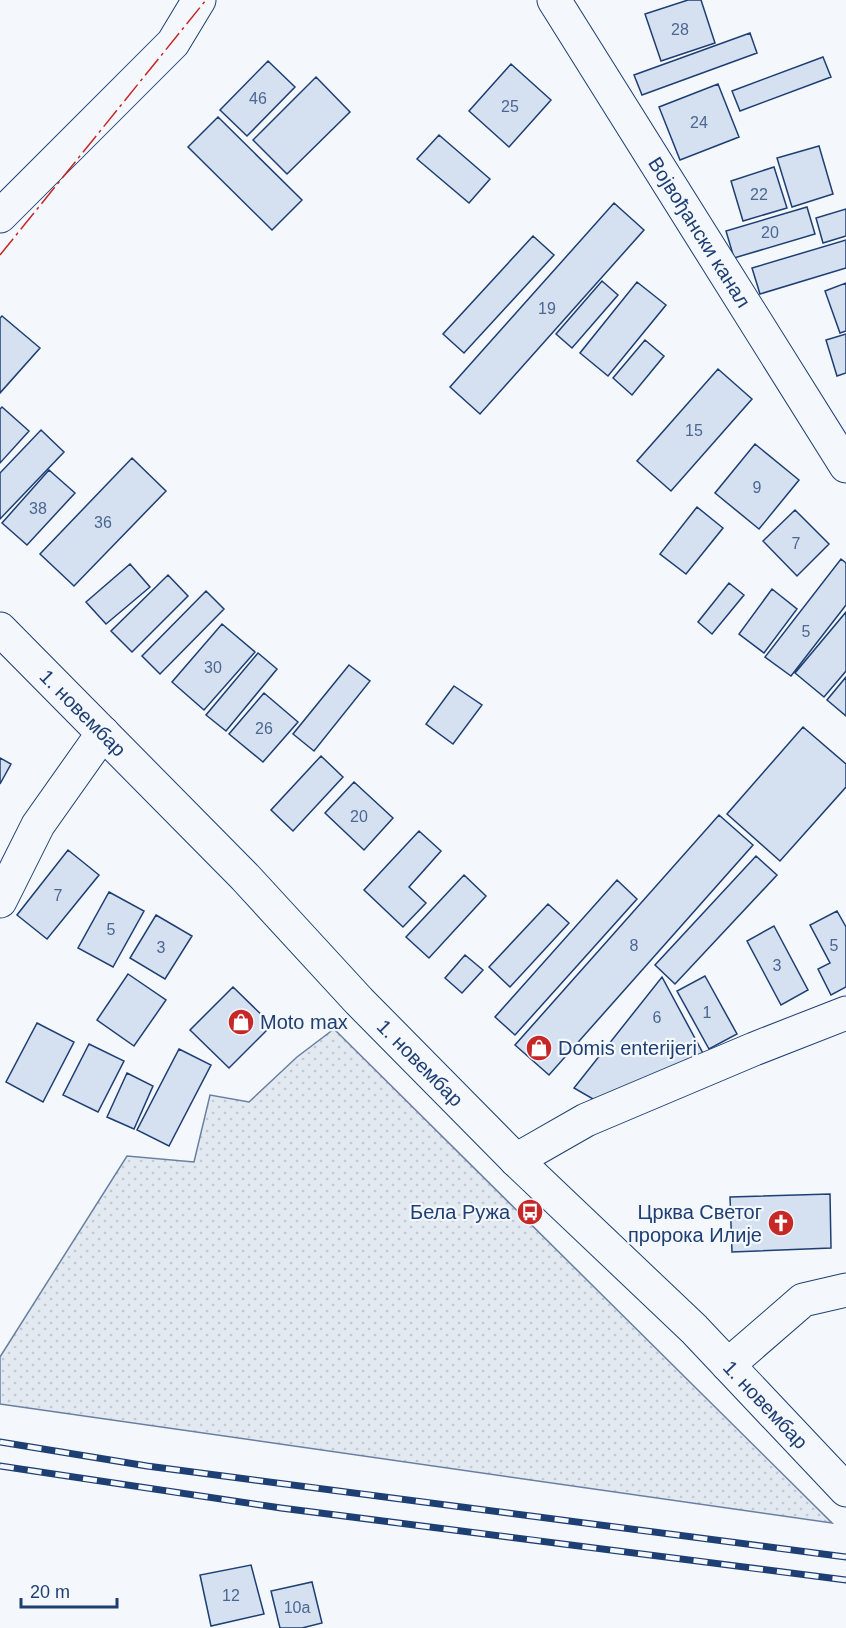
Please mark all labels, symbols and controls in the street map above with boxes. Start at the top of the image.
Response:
house number: 28 [671,21,689,38]
house number: 46 [249,90,267,107]
house number: 25 [501,98,519,115]
house number: 24 [690,114,708,131]
street label: Војвођански канал [644,153,755,311]
house number: 22 [750,186,768,203]
house number: 20 [761,224,779,241]
house number: 19 [538,300,556,317]
house number: 15 [685,422,703,439]
house number: 9 [753,479,762,496]
house number: 38 [29,500,47,517]
house number: 36 [94,514,112,531]
house number: 7 [792,535,801,552]
house number: 5 [802,623,811,640]
house number: 30 [204,659,222,676]
street label: 1. новембар [35,665,130,761]
house number: 26 [255,720,273,737]
house number: 20 [350,808,368,825]
house number: 7 [54,887,63,904]
house number: 5 [107,921,116,938]
house number: 8 [630,937,639,954]
house number: 5 [830,937,839,954]
house number: 3 [157,939,166,956]
house number: 3 [773,957,782,974]
house number: 1 [703,1004,712,1021]
shop icon: Moto max [226,1007,256,1037]
house number: 6 [653,1009,662,1026]
place label: Moto max [260,1011,348,1033]
street label: 1. новембар [373,1015,468,1111]
shop icon: Domis enterijeri [524,1033,554,1063]
place label: Domis enterijeri [558,1037,697,1059]
bus stop icon: Бела Ружа [515,1197,545,1227]
place label: Бела Ружа [410,1201,511,1223]
place label: Црква Светог пророка Илије [628,1201,762,1246]
church icon: Црква Светог пророка Илије [766,1208,796,1238]
street label: 1. новембар [719,1356,812,1453]
scale bar [21,1571,117,1609]
text: 20 m [30,1582,70,1602]
house number: 12 [222,1587,240,1604]
house number: 10a [284,1599,310,1616]

